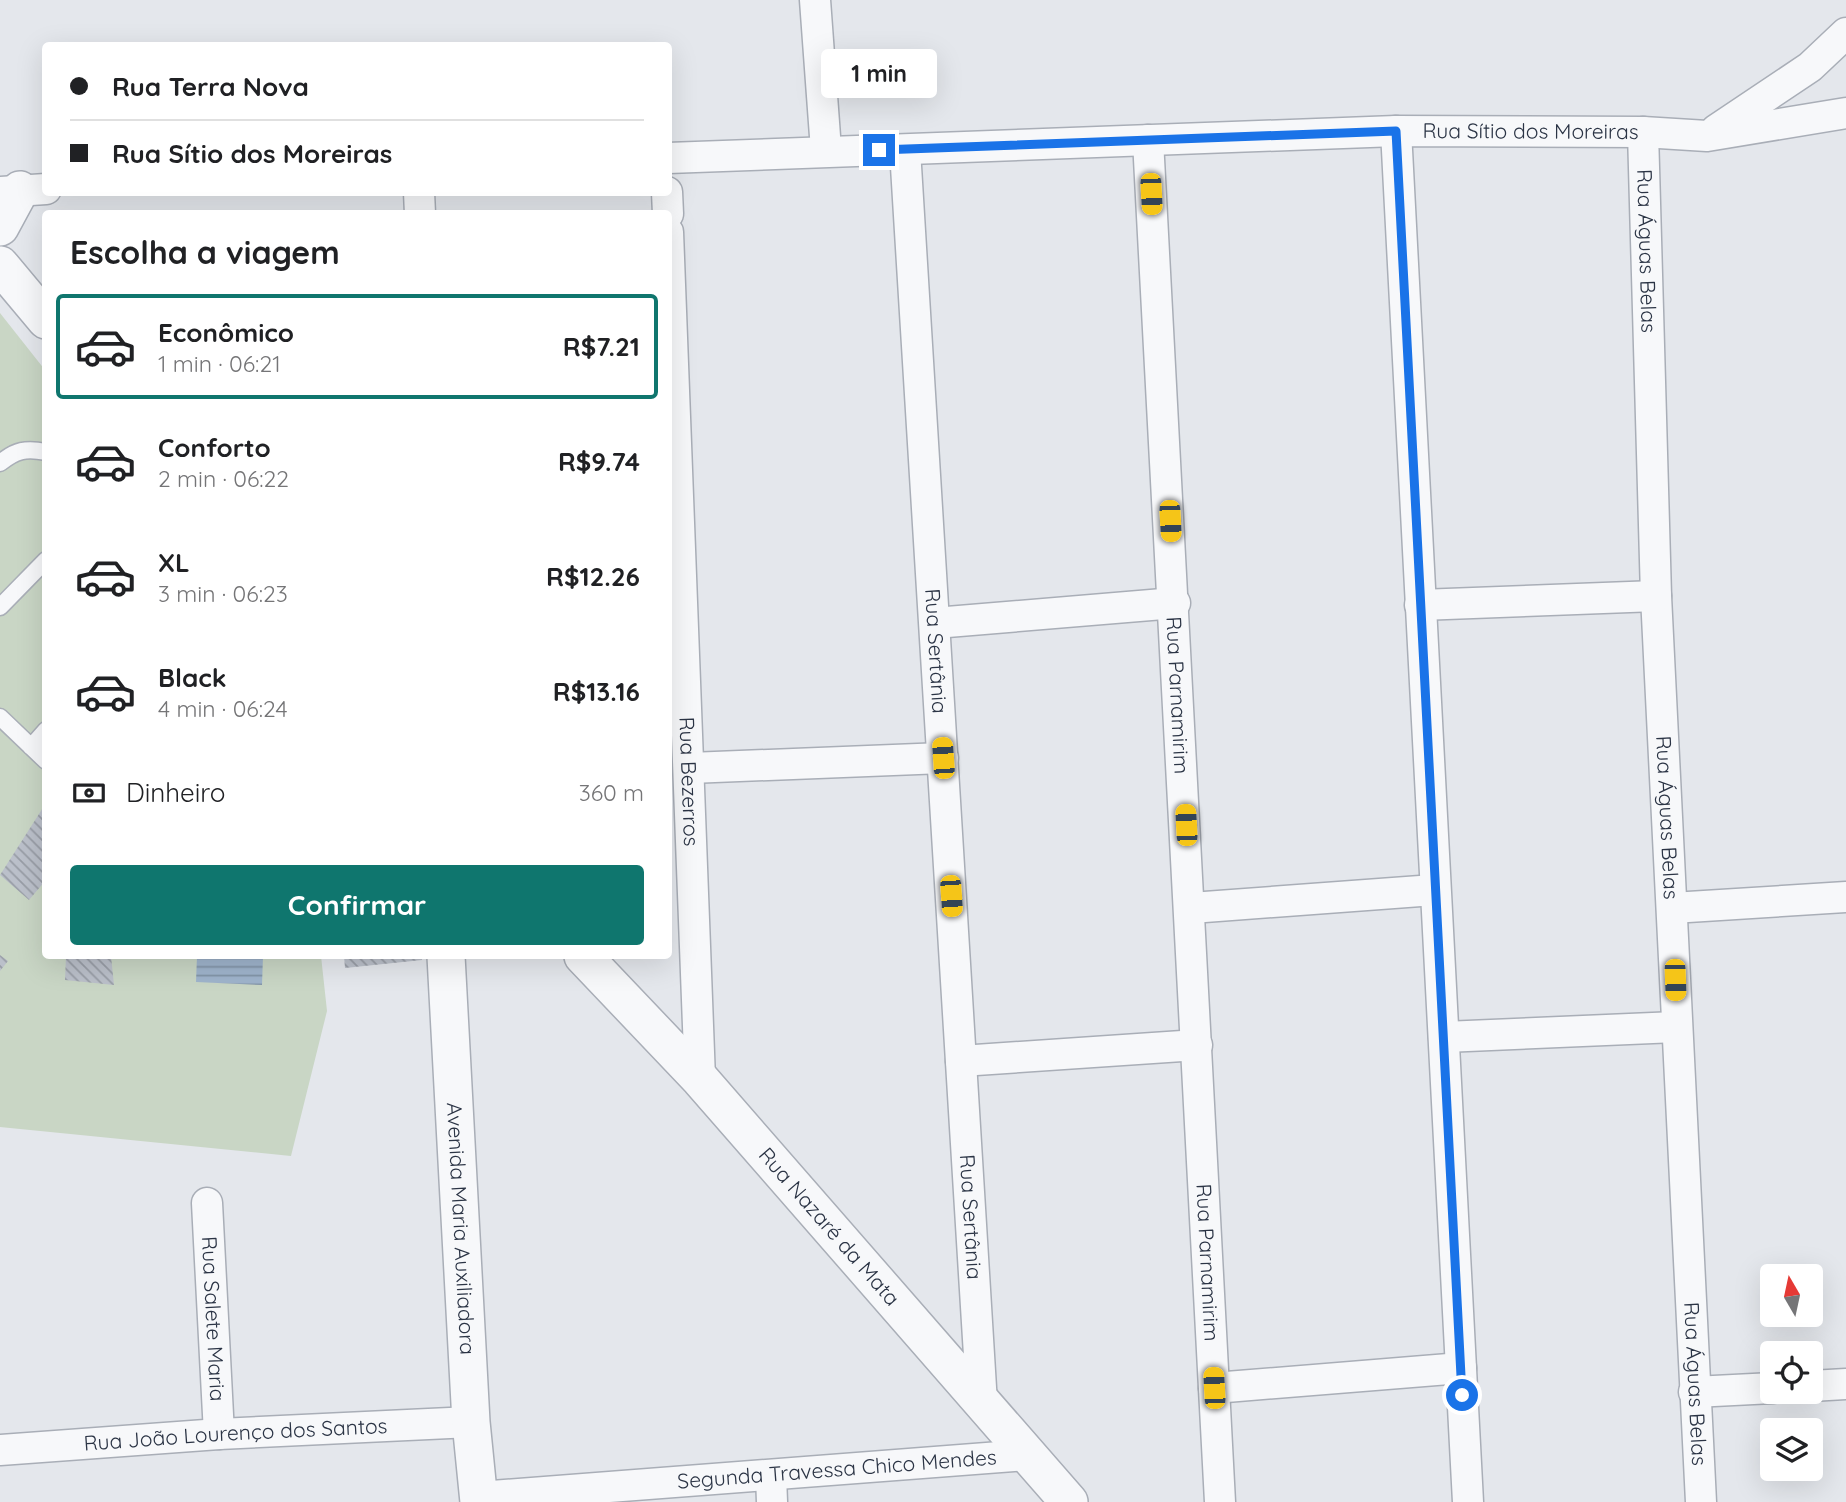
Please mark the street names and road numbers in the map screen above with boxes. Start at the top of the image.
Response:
street label: Rua Sítio dos Moreiras [1422,117,1639,144]
street label: Rua Águas Belas [1632,169,1663,333]
street label: Rua Sertânia [920,588,954,714]
street label: Rua Parnamirim [1161,616,1195,775]
street label: Rua Bezerros [674,716,705,847]
street label: Rua Águas Belas [1651,735,1685,900]
street label: Avenida Maria Auxiliadora [442,1102,481,1356]
street label: Rua Nazaré da Mata [754,1142,906,1311]
street label: Rua Sertânia [955,1154,988,1280]
street label: Rua Parnamirim [1191,1183,1225,1342]
street label: Rua Salete Maria [197,1236,231,1402]
street label: Rua Águas Belas [1679,1301,1713,1466]
street label: Rua João Lourenço dos Santos [83,1412,388,1456]
street label: Segunda Travessa Chico Mendes [676,1443,997,1494]

